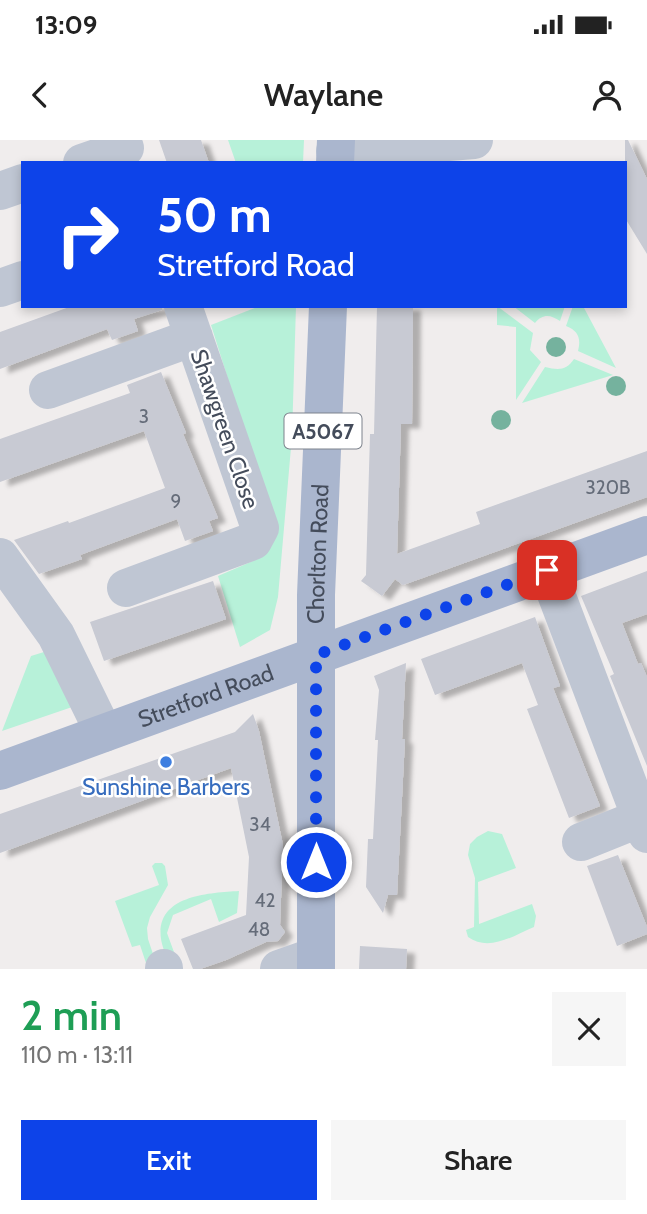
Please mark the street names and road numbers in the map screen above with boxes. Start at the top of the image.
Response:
street label: Shawgreen Close [185,346,265,513]
road number: A5067 [284,414,362,448]
street label: Chorlton Road [302,483,335,624]
street label: Stretford Road [134,658,277,733]

